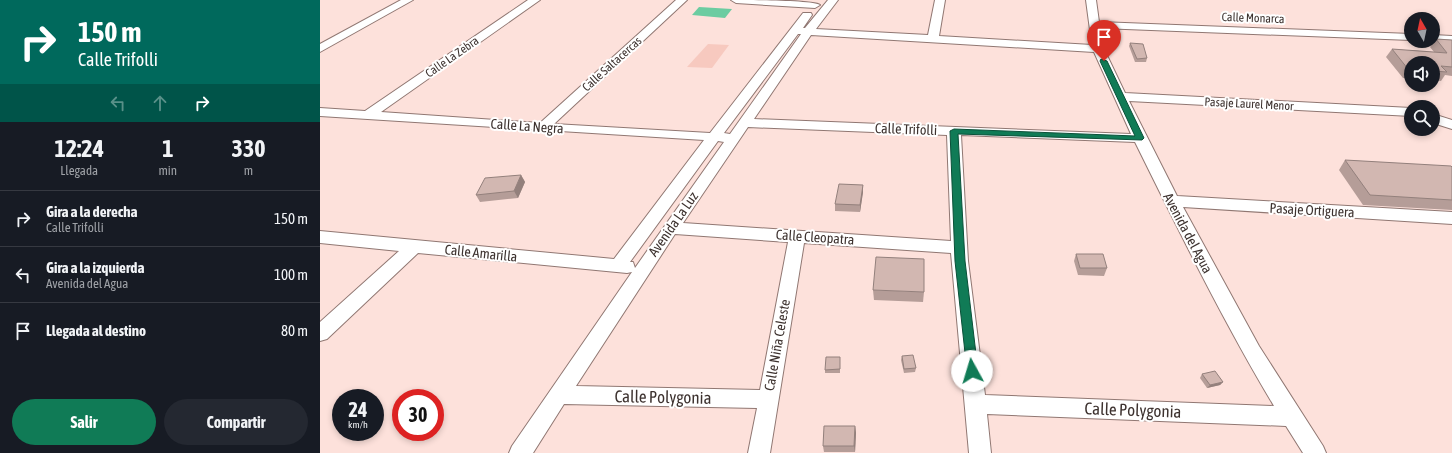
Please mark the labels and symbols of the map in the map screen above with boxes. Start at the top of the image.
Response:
street label: Calle Monarca [1221,10,1285,26]
north arrow [1404,12,1440,48]
pin [1087,20,1121,61]
street label: Calle La Zebra [423,34,481,80]
street label: Calle Saltacercas [580,34,644,94]
street label: Pasaje Laurel Menor [1204,95,1294,113]
street label: Calle La Negra [490,115,564,137]
street label: Calle Trifolli [875,120,937,138]
street label: Avenida La Luz [645,189,701,259]
street label: Avenida del Agua [1160,190,1216,276]
street label: Pasaje Ortiguera [1269,200,1355,220]
street label: Calle Cleopatra [775,226,855,248]
street label: Calle Amarilla [444,241,518,265]
street label: Calle Niña Celeste [761,298,793,392]
position arrow [951,350,993,392]
street label: Calle Polygonia [614,386,712,408]
speed limit sign: 30 [392,389,444,441]
street label: Calle Polygonia [1084,398,1182,422]

